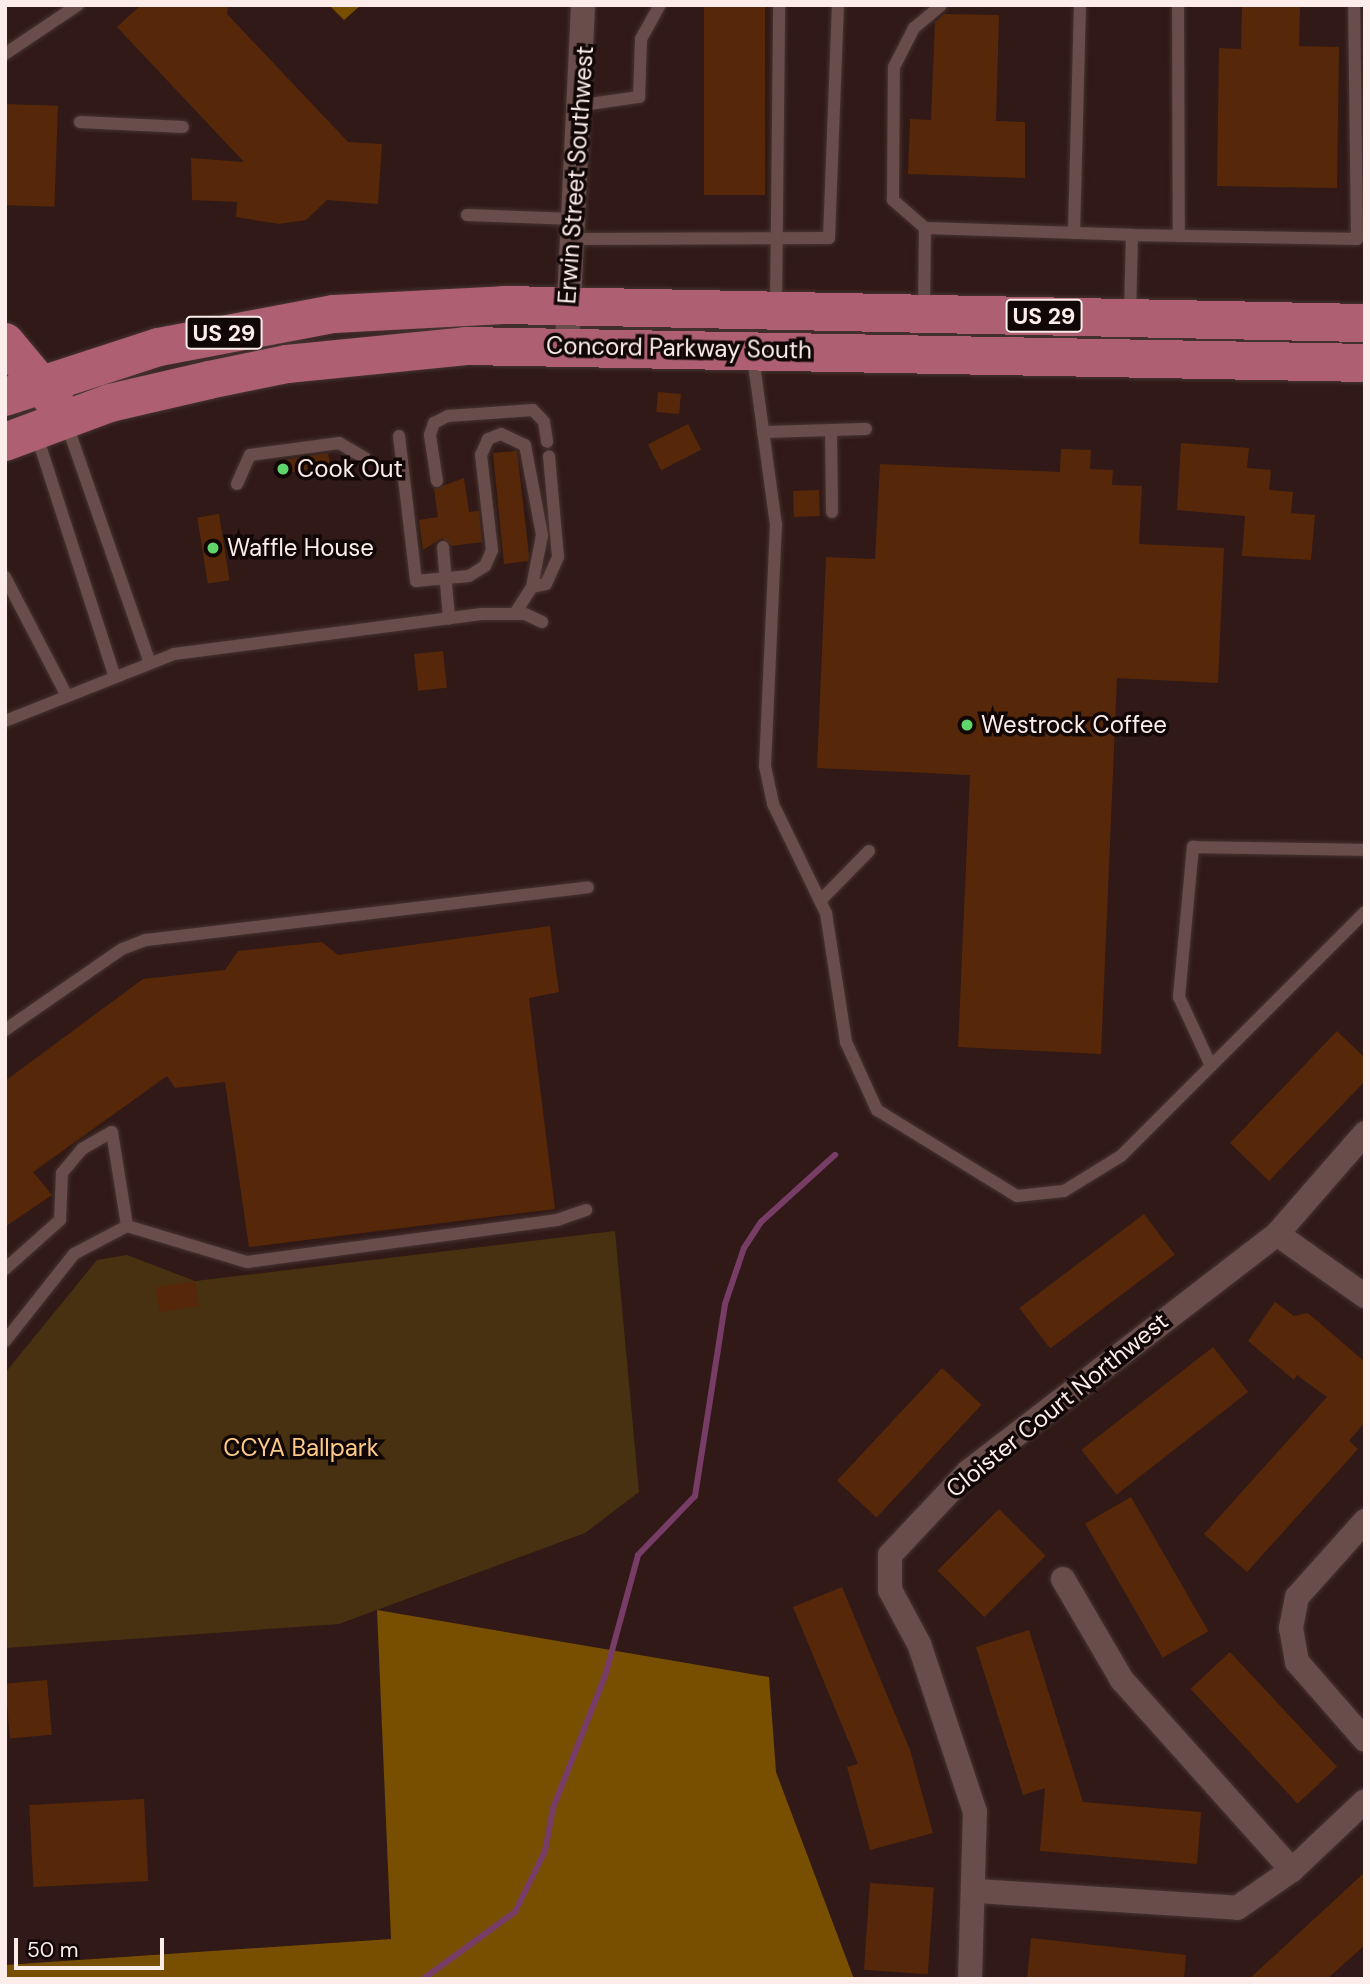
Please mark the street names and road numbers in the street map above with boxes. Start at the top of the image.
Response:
street label: Erwin Street Southwest [553,45,599,305]
road number: US 29 [1006,296,1082,336]
road number: US 29 [186,314,262,352]
street label: Concord Parkway South [546,331,812,365]
street label: Cloister Court Northwest [940,1307,1174,1503]

